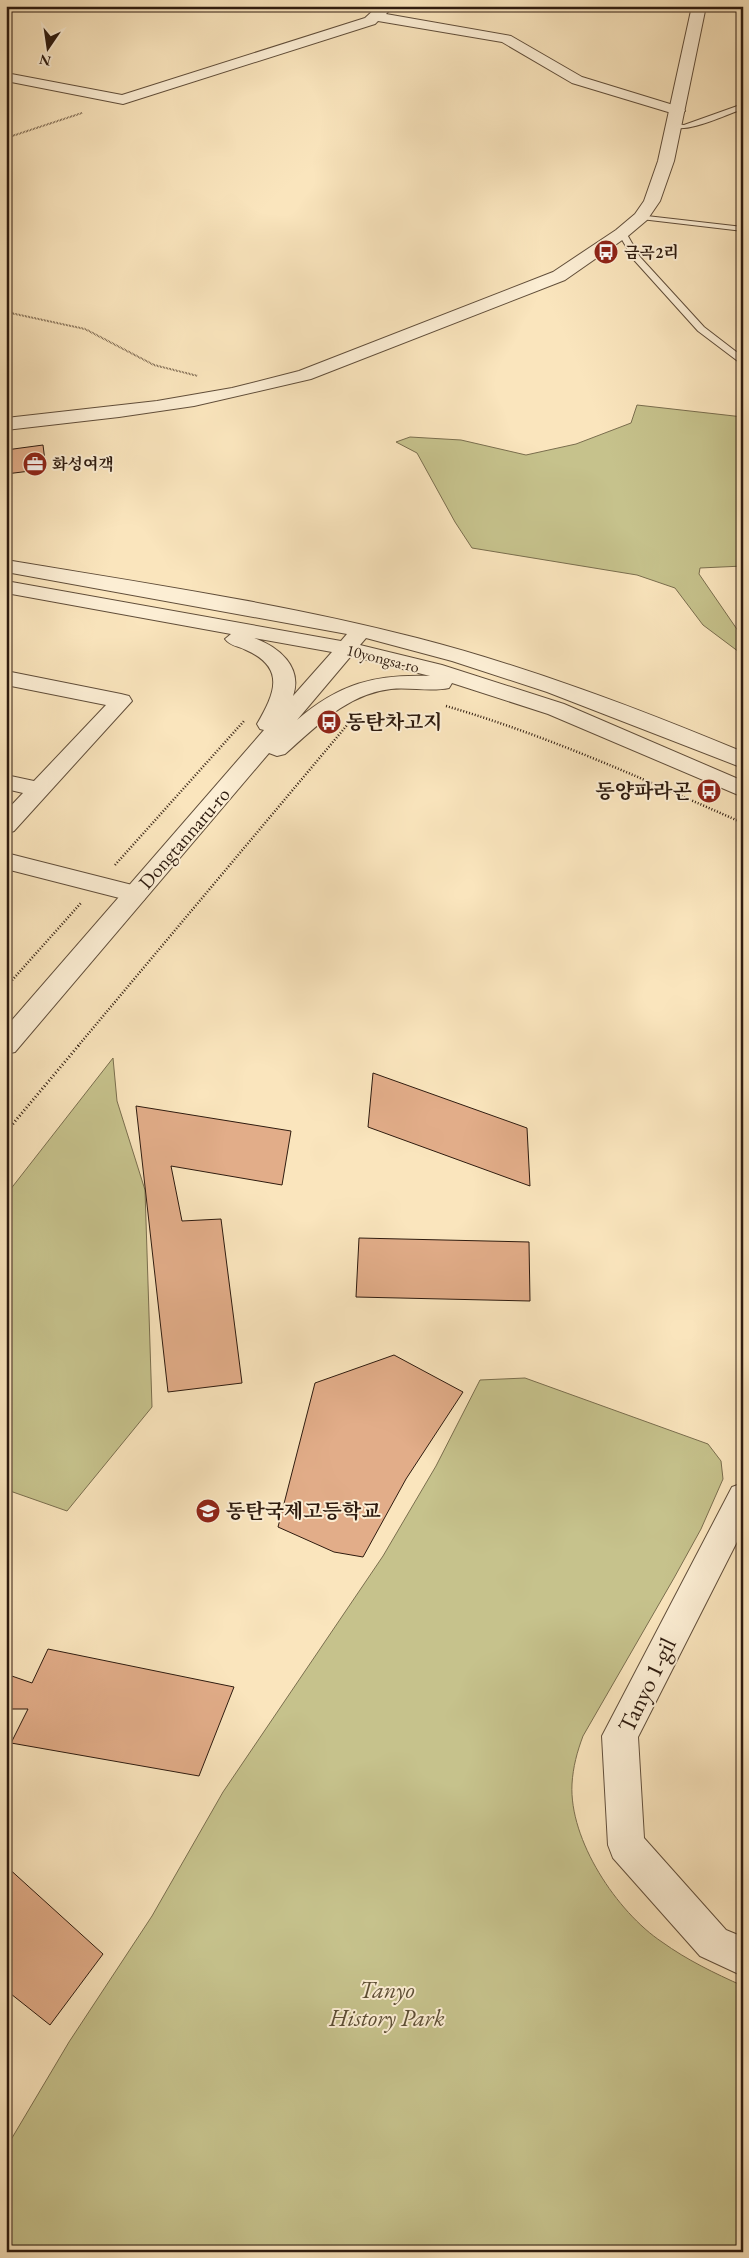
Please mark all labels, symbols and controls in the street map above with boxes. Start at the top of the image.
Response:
north arrow [22,22,72,72]
text: N [37,50,53,71]
bus stop icon: 금곡2리 [593,239,619,265]
place label: 금곡2리 [624,242,679,263]
office icon: 화성여객 [22,451,48,477]
place label: 화성여객 [52,454,114,475]
street label: 10yongsa-ro [344,639,422,678]
bus stop icon: 동탄차고지 [316,709,342,735]
place label: 동탄차고지 [346,709,443,735]
place label: 동양파라곤 [595,778,692,804]
bus stop icon: 동양파라곤 [696,778,722,804]
street label: Dongtannaru-ro [133,782,235,894]
school or university icon: 동탄국제고등학교 [195,1498,221,1524]
place label: 동탄국제고등학교 [226,1498,381,1524]
street label: Tanyo 1-gil [610,1632,683,1737]
park label: Tanyo History Park [328,1974,445,2033]

